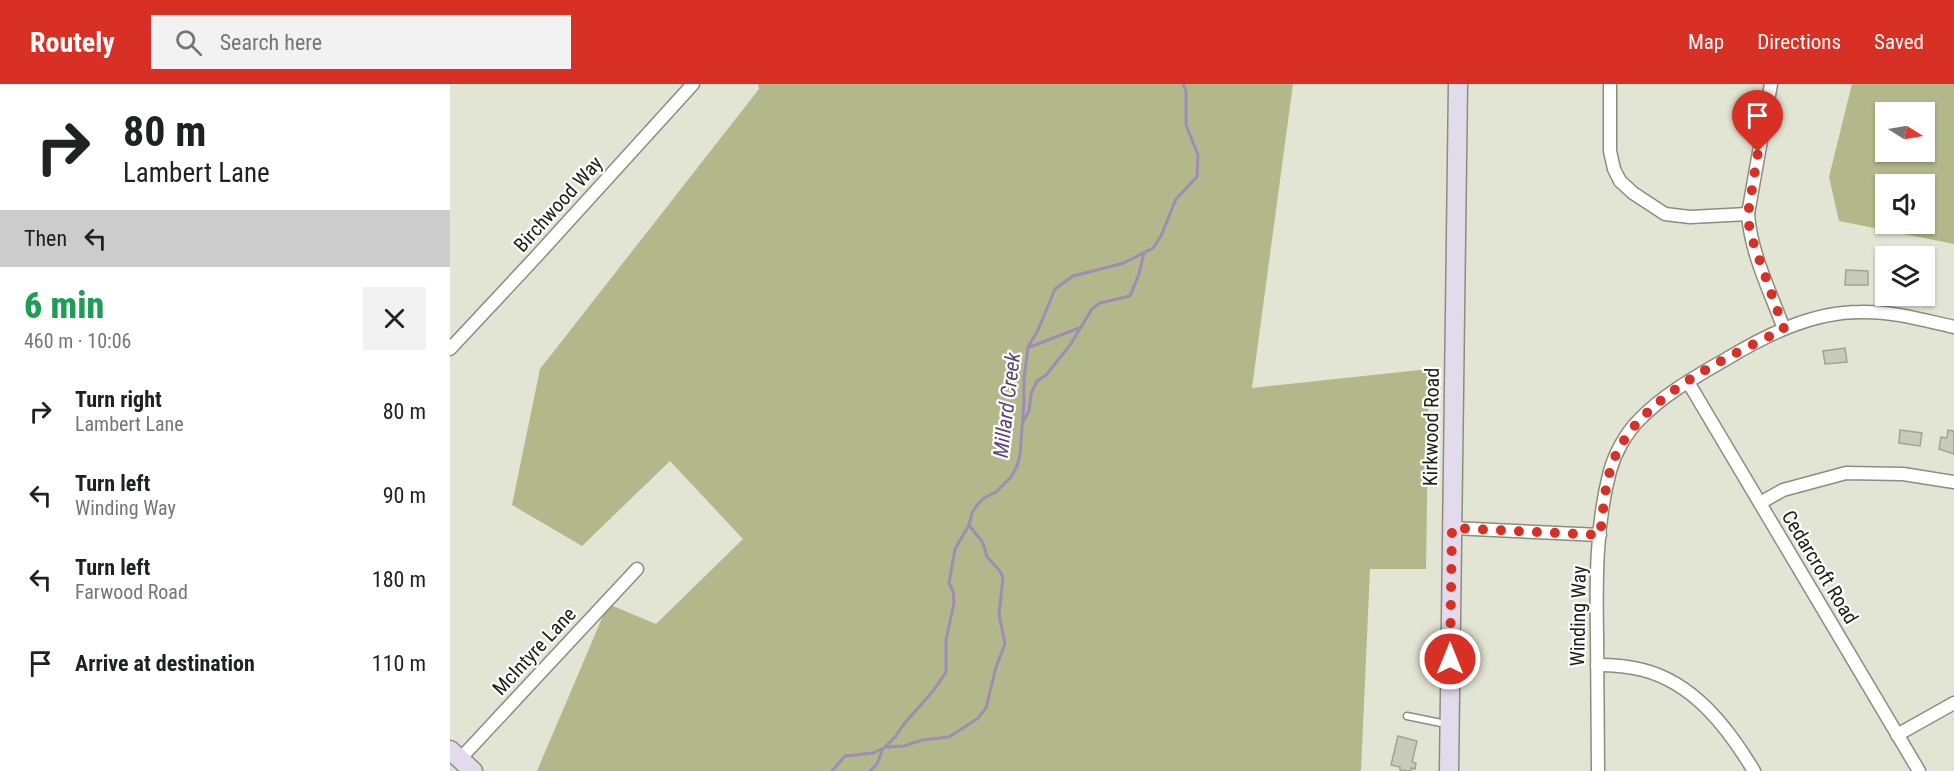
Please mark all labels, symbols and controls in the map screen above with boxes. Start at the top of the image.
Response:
search box [151,15,571,69]
text: Routely [30,26,115,59]
icon: search [172,26,205,59]
text: Search here [220,30,322,55]
text: Map [1688,30,1724,54]
text: Directions [1757,30,1841,54]
text: Saved [1874,30,1924,54]
pin [1732,90,1783,152]
icon: arrive [1741,99,1774,132]
north arrow [1875,102,1935,162]
map controls [1875,102,1935,306]
text: 80 m [123,107,206,156]
icon: right [24,108,102,186]
street label: Birchwood Way [509,151,607,257]
text: Lambert Lane [123,157,270,189]
button: sound [1875,174,1935,234]
icon: left [79,222,112,255]
text: Then [24,226,67,251]
button: layers [1875,246,1935,306]
text: 6 min [24,285,104,327]
button: close [363,287,426,350]
text: 460 m · 10:06 [24,329,131,353]
water label: Millard Creek [989,350,1025,459]
street label: Kirkwood Road [1418,368,1444,486]
text: Turn right [75,387,162,412]
icon: right [24,395,57,428]
text: 80 m [383,399,426,424]
text: Lambert Lane [75,412,184,436]
text: Turn left [75,471,150,496]
icon: left [24,479,57,512]
text: 90 m [383,483,426,508]
text: Winding Way [75,496,176,520]
street label: Cedarcroft Road [1777,506,1863,628]
text: Turn left [75,555,150,580]
icon: left [24,563,57,596]
street label: Winding Way [1565,565,1591,667]
text: 180 m [372,567,426,592]
text: Farwood Road [75,580,188,604]
street label: McIntyre Lane [487,602,581,700]
position arrow [1418,627,1482,691]
icon: arrive [24,647,57,680]
text: Arrive at destination [75,651,255,676]
text: 110 m [372,651,426,676]

